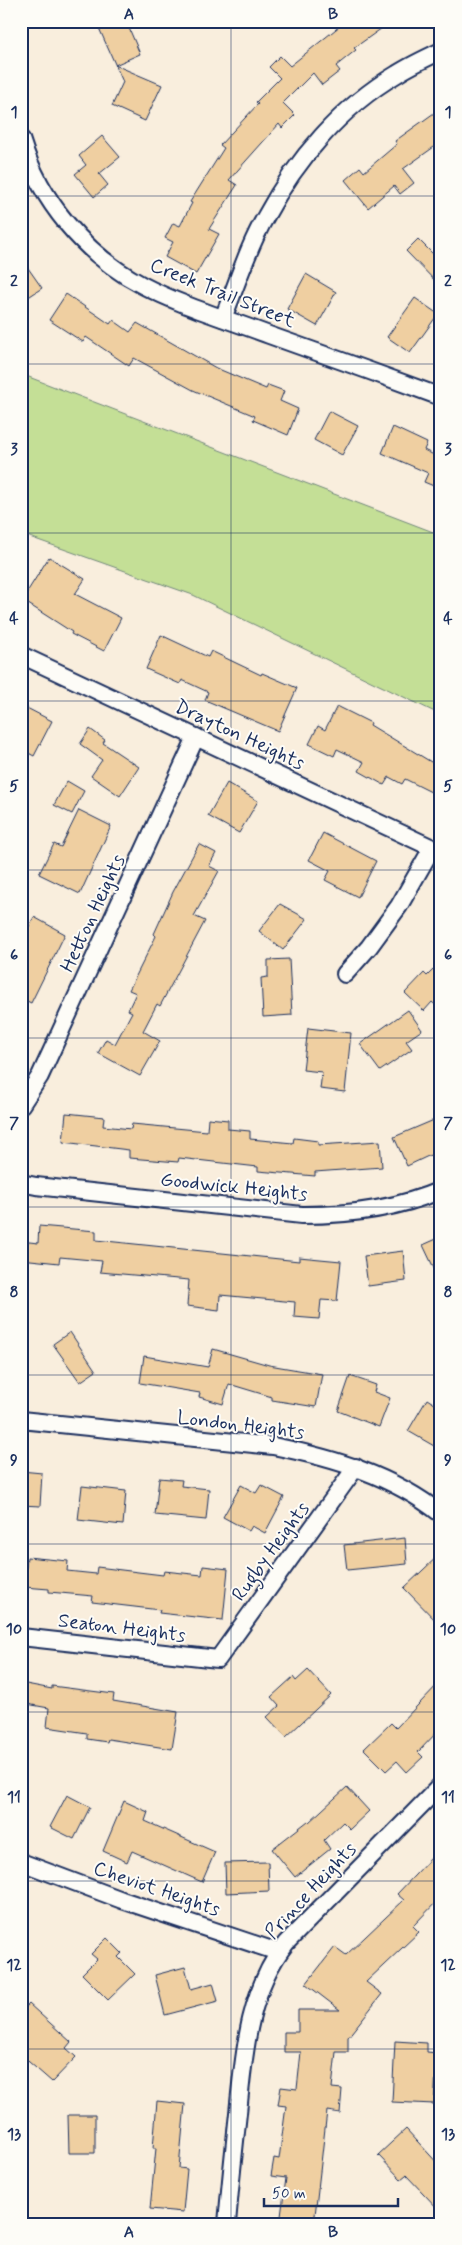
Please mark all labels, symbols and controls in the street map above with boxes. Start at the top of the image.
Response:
text: A [124,4,134,25]
text: B [328,4,338,25]
text: 1 [10,102,18,123]
text: 1 [444,102,452,123]
street label: Creek Trail Street [146,252,299,335]
text: 2 [10,271,18,292]
text: 2 [444,271,452,292]
text: 3 [10,439,18,460]
text: 3 [444,439,452,460]
text: 4 [9,608,19,629]
text: 4 [443,608,453,629]
street label: Drayton Heights [170,693,309,777]
text: 5 [9,776,19,797]
text: 5 [443,776,453,797]
street label: Hetton Heights [54,850,133,977]
text: 6 [10,945,18,966]
text: 6 [444,945,452,966]
text: 7 [9,1113,19,1134]
text: 7 [443,1113,453,1134]
street label: Goodwick Heights [159,1166,309,1209]
text: 8 [9,1282,19,1303]
text: 8 [443,1282,453,1303]
street label: London Heights [176,1404,306,1447]
text: 9 [10,1450,18,1471]
text: 9 [444,1450,452,1471]
street label: Rugby Heights [226,1497,318,1608]
street label: Seaton Heights [56,1607,187,1650]
text: 10 [6,1619,22,1640]
text: 10 [440,1619,456,1640]
text: 11 [7,1787,21,1808]
text: 11 [441,1787,455,1808]
street label: Prince Heights [259,1836,363,1945]
street label: Cheviot Heights [90,1855,224,1924]
text: 12 [6,1955,22,1976]
text: 12 [440,1955,456,1976]
text: 13 [7,2124,21,2145]
text: 13 [441,2124,455,2145]
scale bar [264,2175,398,2207]
text: 50 m [272,2184,306,2204]
text: A [124,2222,134,2243]
text: B [328,2222,338,2243]

